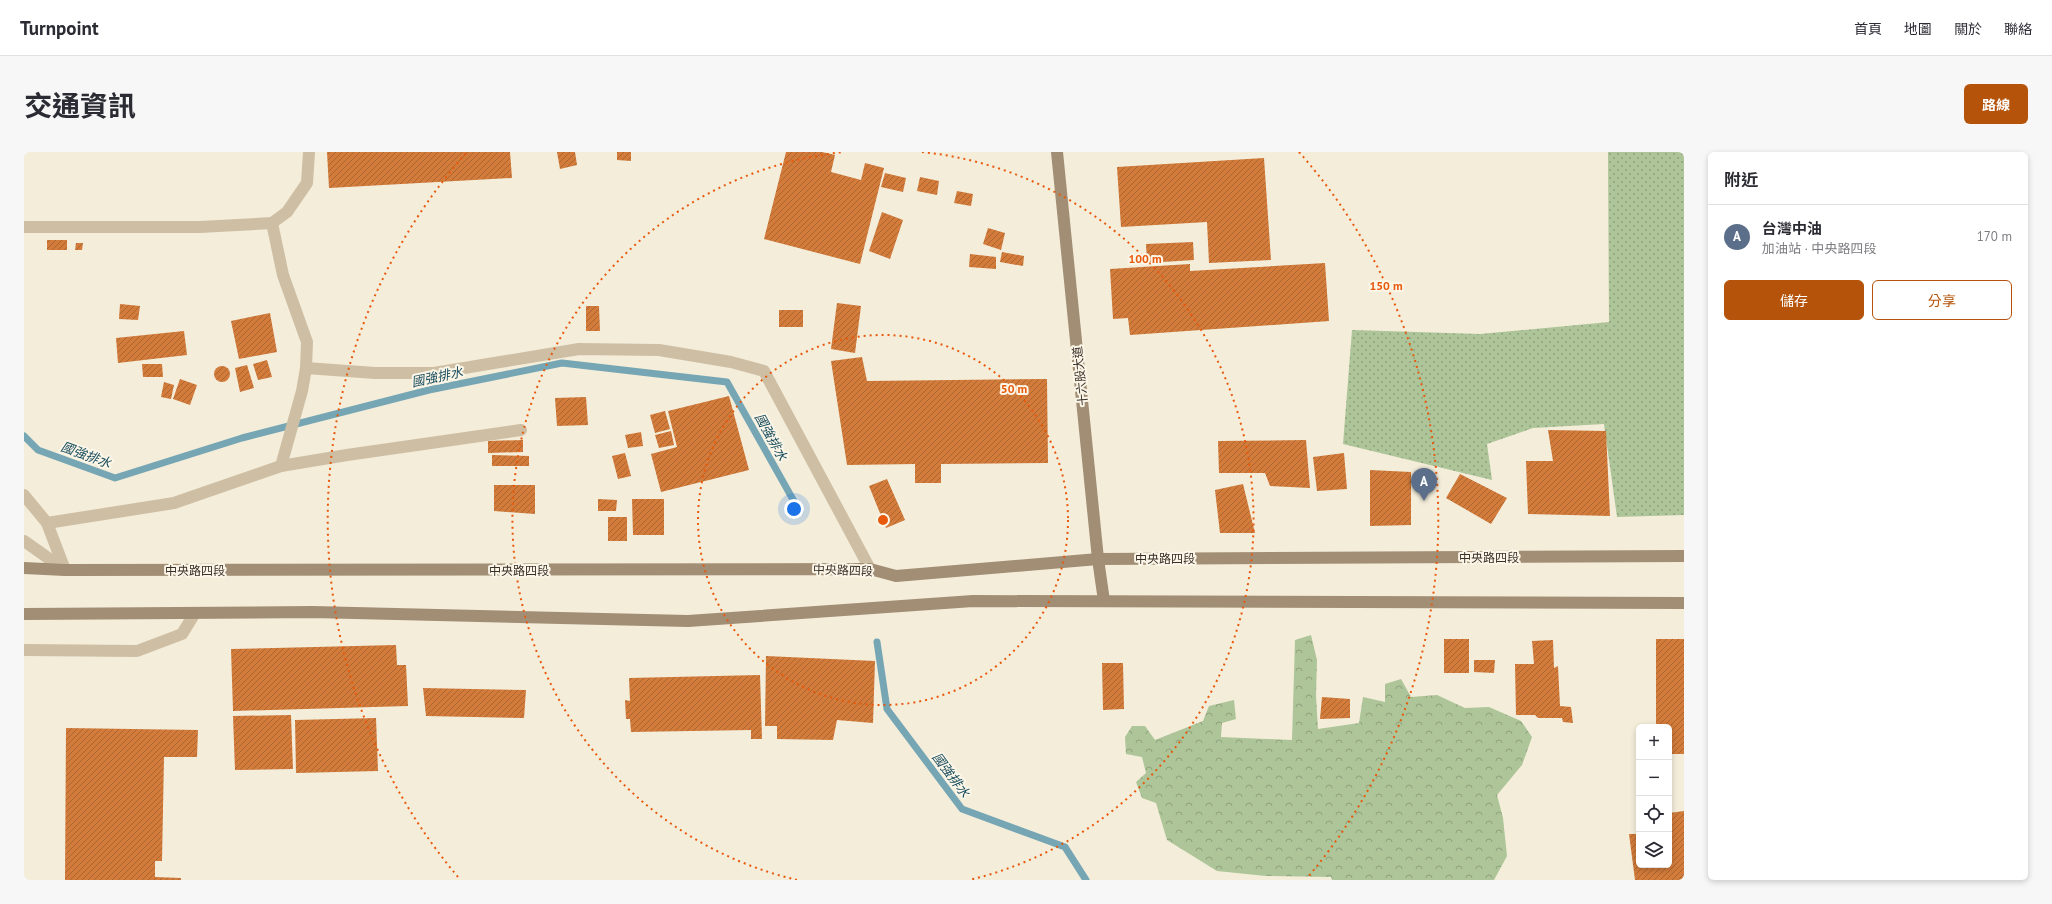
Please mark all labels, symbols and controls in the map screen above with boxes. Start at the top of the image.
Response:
text: Turnpoint [20,16,99,40]
text: 首頁 [1854,20,1882,38]
text: 地圖 [1904,20,1932,38]
text: 關於 [1954,20,1982,38]
text: 聯絡 [2004,20,2032,38]
button: 路線 [1964,84,2028,124]
text: 交通資訊 [24,87,136,124]
text: 附近 [1724,169,1758,191]
text: 台灣中油 [1762,219,1822,238]
text: A [1733,228,1741,245]
text: 170 m [1977,228,2012,245]
text: 加油站 · 中央路四段 [1762,240,1876,257]
text: 100 m [1128,251,1162,266]
text: 150 m [1369,278,1403,293]
button: 儲存 [1724,280,1864,320]
button: 分享 [1872,280,2012,320]
street label: 十六股大道 [1069,345,1091,407]
water label: 國強排水 [410,363,465,391]
text: 50 m [1001,381,1027,396]
water label: 國強排水 [751,410,792,465]
water label: 國強排水 [59,438,114,472]
pin: A [1411,468,1437,501]
your location [784,499,804,519]
centre of rings [876,513,890,527]
street label: 中央路四段 [1459,550,1519,565]
street label: 中央路四段 [1135,551,1195,566]
street label: 中央路四段 [813,561,873,579]
street label: 中央路四段 [165,563,225,578]
street label: 中央路四段 [489,563,549,578]
map controls [1636,724,1672,868]
button: + [1636,724,1672,760]
water label: 國強排水 [929,749,974,802]
button: − [1636,760,1672,796]
button: locate [1636,796,1672,832]
button: layers [1636,832,1672,868]

